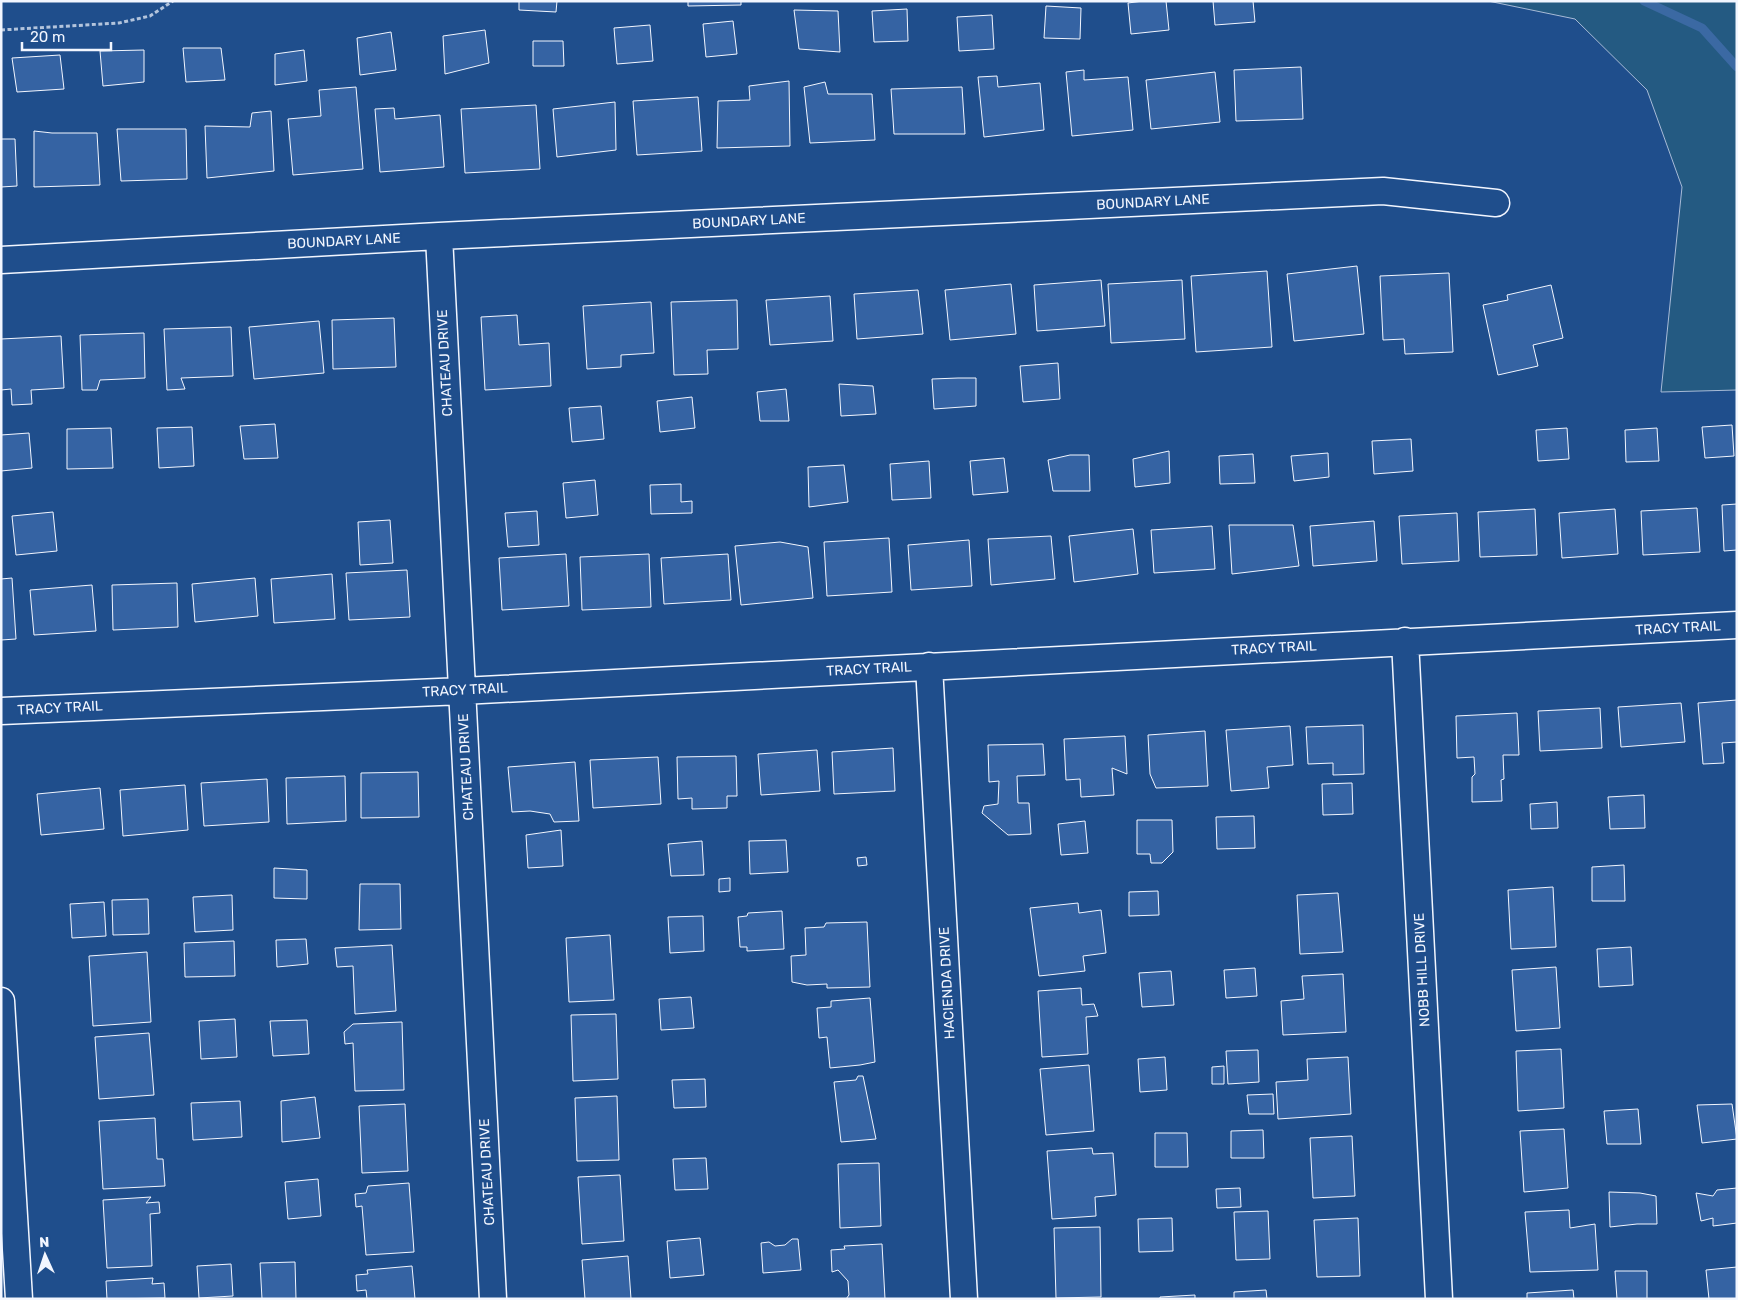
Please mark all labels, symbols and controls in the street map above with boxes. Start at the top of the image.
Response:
scale bar [22,20,111,52]
text: 20 m [30,28,65,46]
street label: BOUNDARY LANE [1096,191,1210,213]
street label: BOUNDARY LANE [692,210,806,232]
street label: BOUNDARY LANE [287,230,401,252]
street label: CHATEAU DRIVE [434,309,456,417]
street label: TRACY TRAIL [1635,617,1721,639]
street label: TRACY TRAIL [1231,637,1317,659]
street label: TRACY TRAIL [826,658,912,680]
street label: TRACY TRAIL [422,679,508,701]
street label: TRACY TRAIL [17,697,103,719]
street label: CHATEAU DRIVE [455,713,477,821]
street label: NOBB HILL DRIVE [1411,912,1433,1028]
street label: HACIENDA DRIVE [936,926,958,1040]
street label: CHATEAU DRIVE [476,1118,498,1226]
north arrow [20,1230,70,1280]
text: N [39,1234,50,1251]

